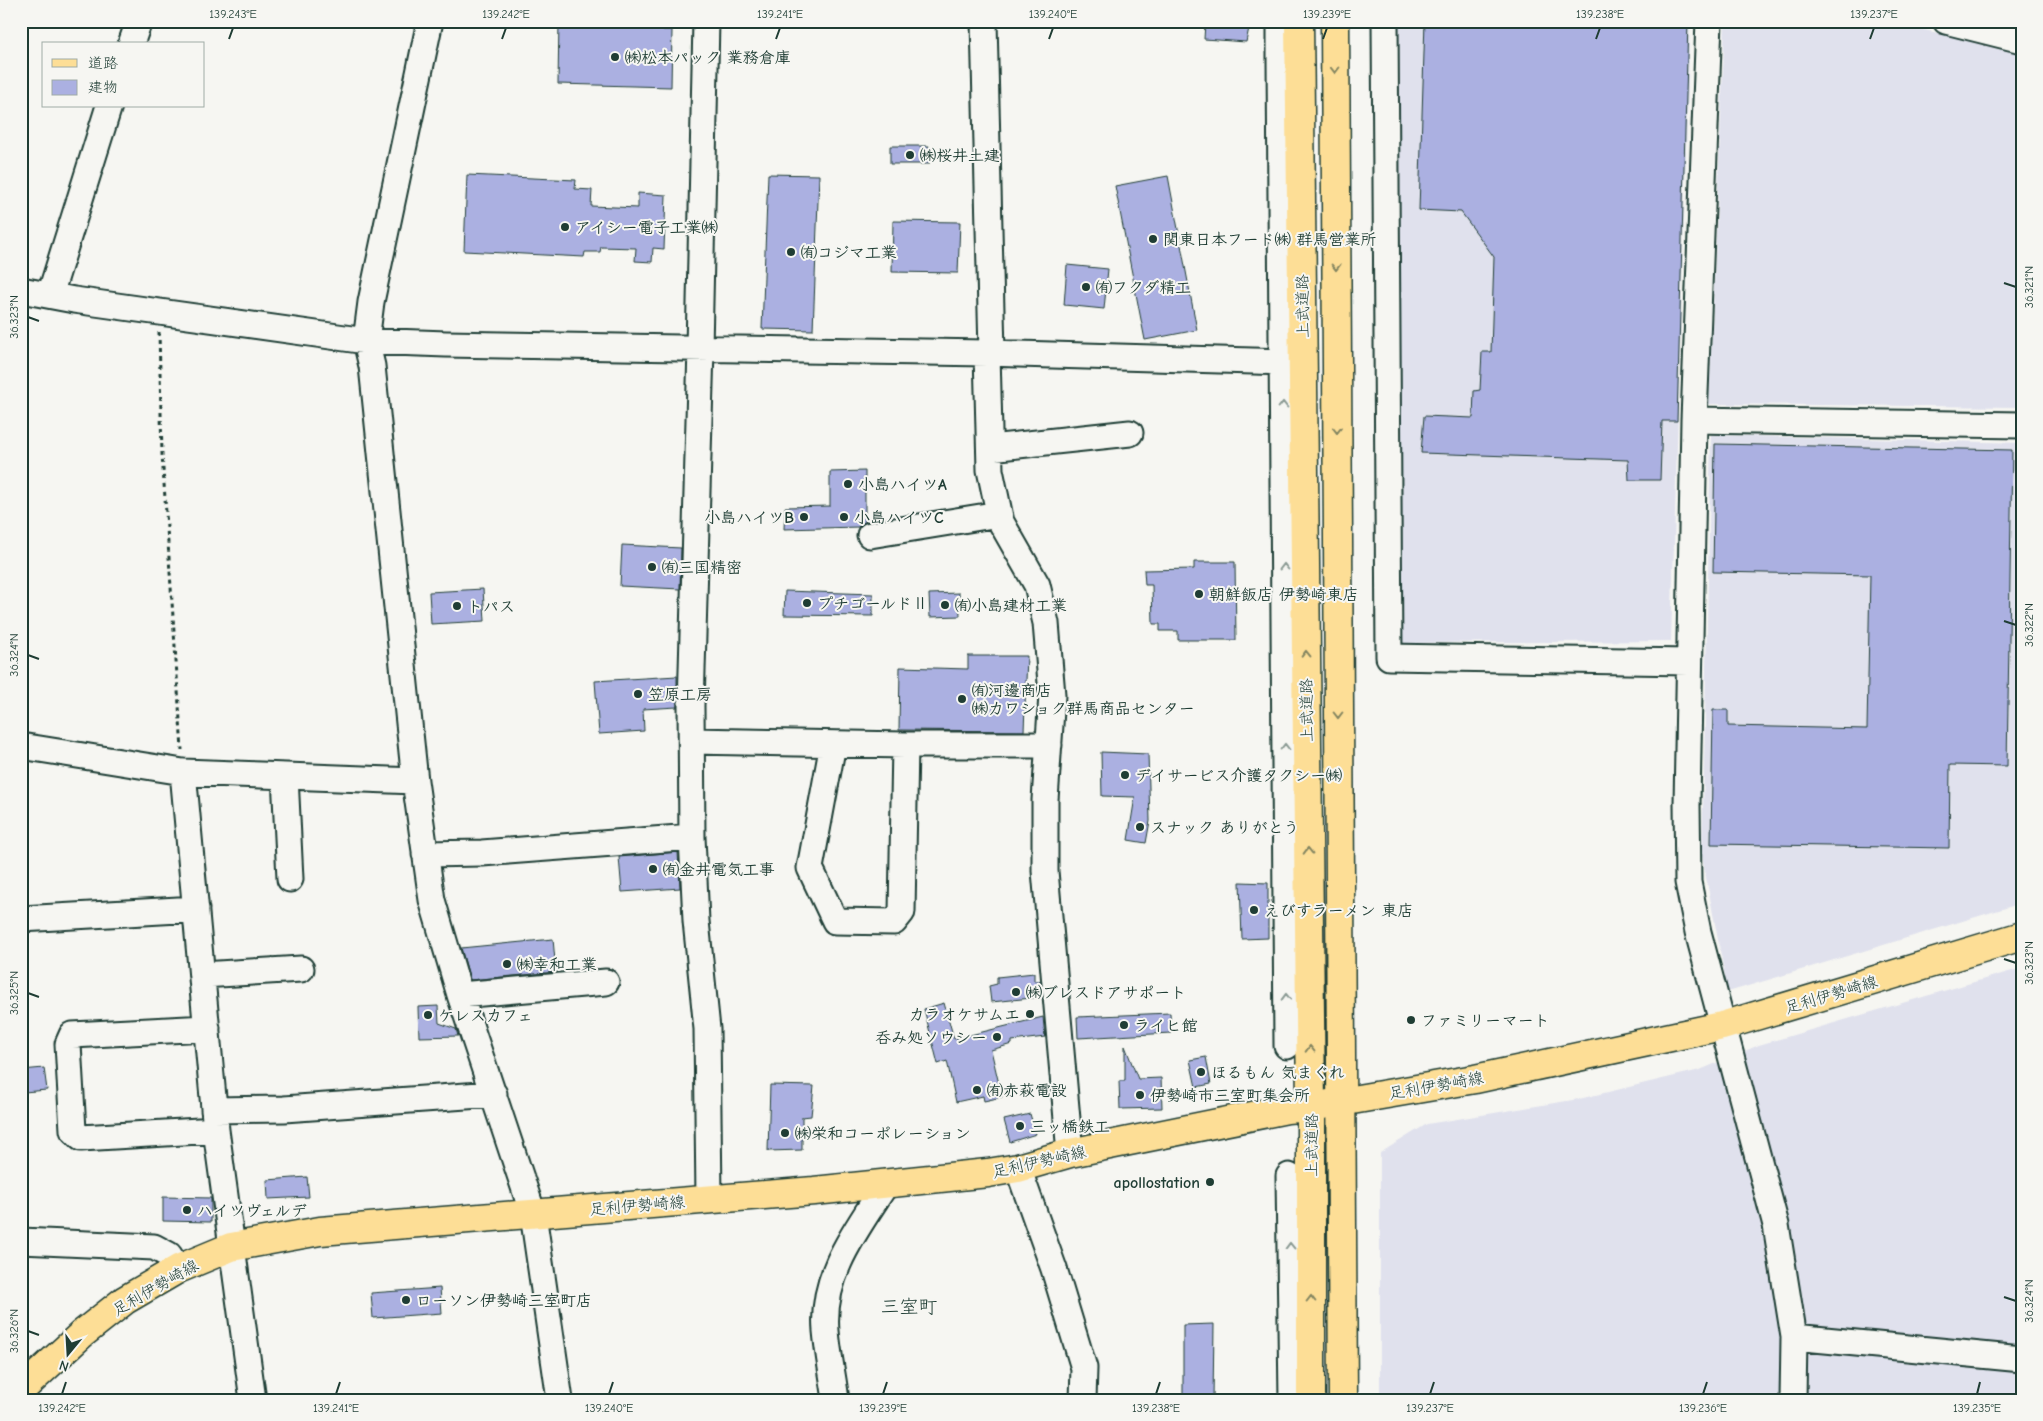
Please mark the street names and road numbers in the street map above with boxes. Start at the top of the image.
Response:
street label: 上武道路 [1293,274,1313,338]
street label: 上武道路 [1297,678,1317,742]
street label: 足利伊勢崎線 [1783,972,1880,1018]
street label: 足利伊勢崎線 [1387,1069,1485,1103]
street label: 上武道路 [1303,1113,1321,1177]
street label: 足利伊勢崎線 [990,1142,1088,1182]
street label: 足利伊勢崎線 [588,1193,686,1219]
street label: 足利伊勢崎線 [109,1256,202,1320]

